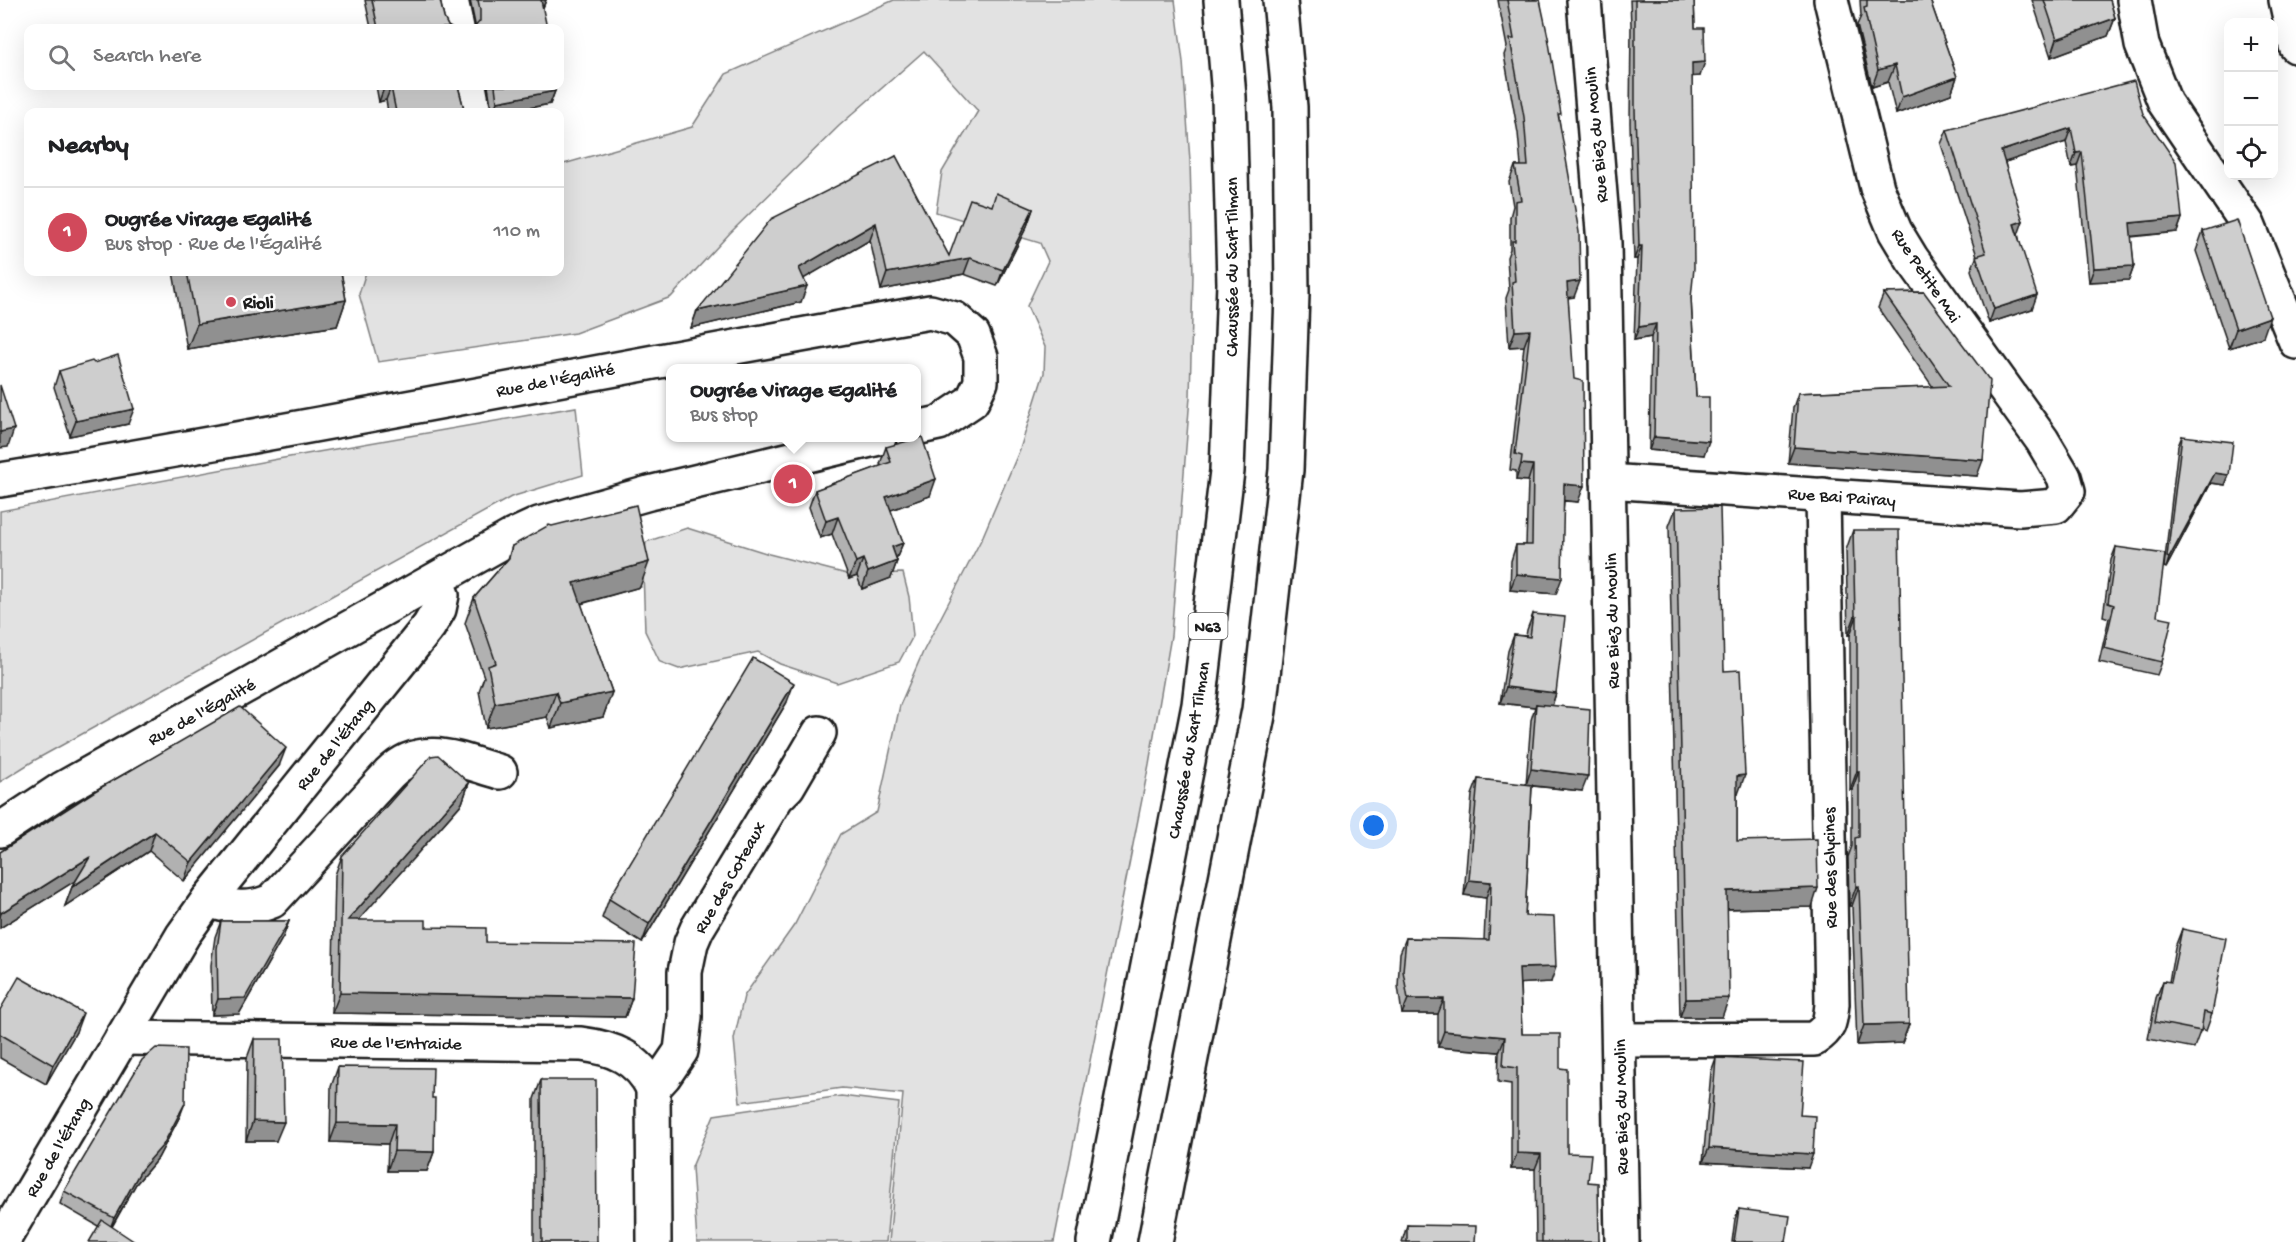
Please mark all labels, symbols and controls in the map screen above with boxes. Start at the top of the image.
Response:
map controls [2224,18,2278,180]
button: + [2224,18,2278,72]
search box [24,24,564,90]
icon: search [45,41,78,74]
text: Search here [93,44,201,70]
street label: Rue Biez du Moulin [1581,66,1614,203]
button: − [2224,72,2278,126]
button: locate [2224,126,2278,180]
text: Nearby [48,132,129,163]
street label: Chaussée du Sart Tilman [1223,177,1244,357]
text: Ougrée Virage Egalité [105,208,311,234]
text: 1 [63,221,72,244]
text: 110 m [494,221,540,244]
street label: Rue Petite Mai [1886,225,1964,328]
text: Bus stop · Rue de l'Égalité [105,234,322,257]
place label: Rioli [242,294,274,315]
marker: Rioli [224,295,238,309]
street label: Rue de l'Égalité [495,360,617,403]
popup [666,364,921,442]
text: Ougrée Virage Egalité [690,379,897,405]
text: Bus stop [690,405,758,428]
pin: 1 [774,462,812,506]
street label: Rue Bai Pairay [1787,484,1896,513]
street label: Rue Biez du Moulin [1602,552,1625,689]
road number: N63 [1188,613,1228,639]
street label: Chaussée du Sart Tilman [1165,660,1216,841]
street label: Rue de l'Égalité [145,675,260,751]
street label: Rue de l'Étang [293,696,379,795]
street label: Rue des Glycines [1820,806,1843,929]
your location [1359,811,1388,840]
street label: Rue des Coteaux [691,818,772,938]
street label: Rue de l'Entraide [330,1033,462,1056]
street label: Rue Biez du Moulin [1611,1038,1634,1175]
street label: Rue de l'Étang [22,1095,96,1202]

